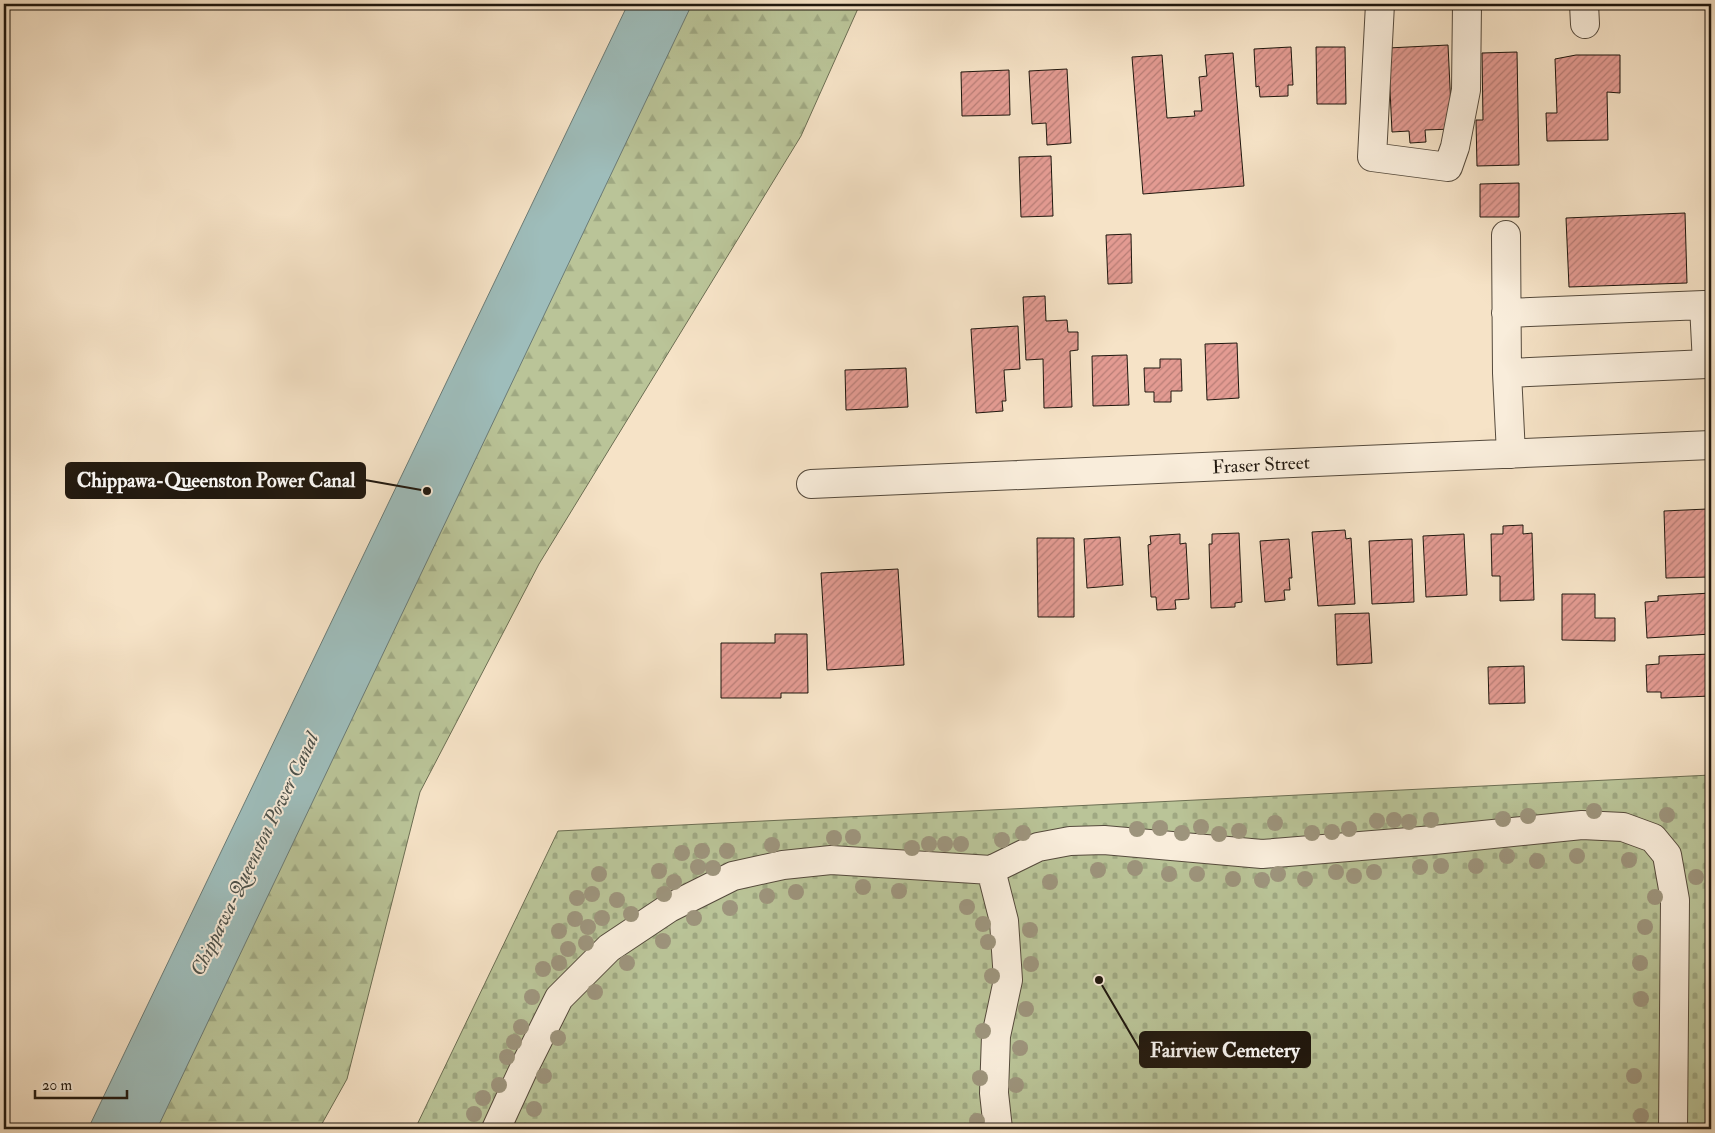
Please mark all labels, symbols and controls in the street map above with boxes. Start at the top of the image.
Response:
street label: Fraser Street [1212,450,1310,480]
callout: Chippawa-Queenston Power Canal [66,463,365,498]
text: Chippawa-Queenston Power Canal [77,468,356,494]
water label: Chippawa-Queenston Power Canal [185,726,326,980]
callout: Fairview Cemetery [1140,1032,1310,1067]
text: Fairview Cemetery [1150,1038,1301,1064]
scale bar [35,1068,128,1100]
text: 20 m [42,1076,72,1095]

